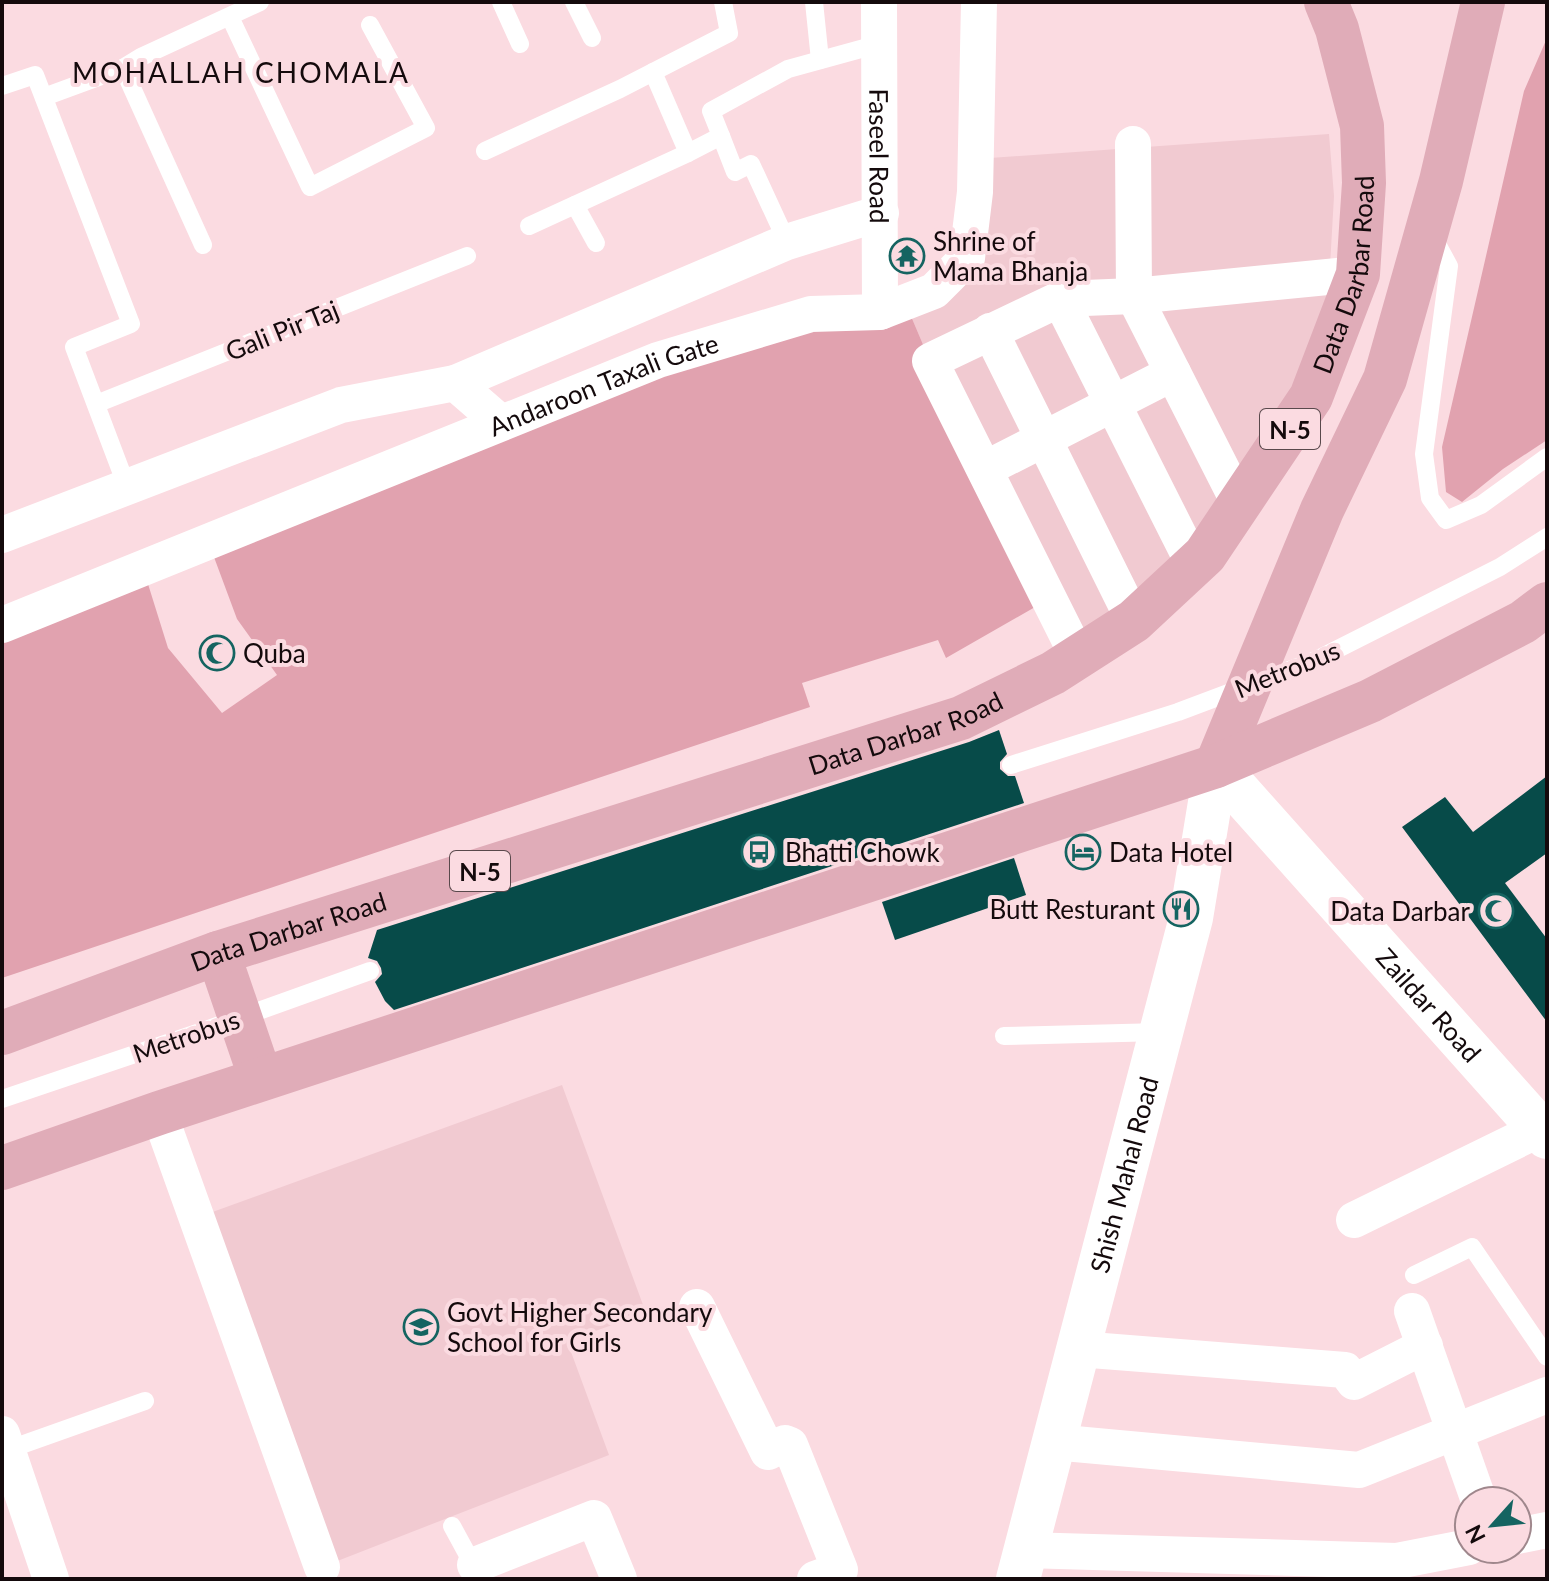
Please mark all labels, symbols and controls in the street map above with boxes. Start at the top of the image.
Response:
district label: MOHALLAH CHOMALA [72,55,410,89]
street label: Faseel Road [863,88,896,224]
street label: Data Darbar Road [1306,175,1380,378]
place label: Shrine of Mama Bhanja [933,225,1088,287]
temple icon: Shrine of Mama Bhanja [888,237,926,275]
street label: Gali Pir Taj [221,293,343,367]
street label: Andaroon Taxali Gate [484,327,722,443]
road number: N-5 [1260,409,1320,449]
street label: Metrobus [1230,633,1344,705]
mosque icon: Quba [198,634,236,672]
place label: Quba [243,637,306,669]
street label: Data Darbar Road [804,684,1008,781]
bus stop icon: Bhatti Chowk [740,833,778,871]
hotel icon: Data Hotel [1064,833,1102,871]
place label: Bhatti Chowk [785,836,941,868]
place label: Data Hotel [1109,836,1233,868]
road number: N-5 [450,851,510,891]
street label: Data Darbar Road [186,885,390,978]
restaurant icon: Butt Resturant [1162,890,1200,928]
mosque icon: Data Darbar [1477,892,1515,930]
place label: Butt Resturant [989,893,1156,925]
place label: Data Darbar [1330,895,1471,927]
street label: Zaildar Road [1370,941,1488,1068]
street label: Metrobus [128,1003,244,1069]
street label: Shish Mahal Road [1083,1073,1165,1276]
place label: Govt Higher Secondary School for Girls [447,1296,713,1358]
school or university icon: Govt Higher Secondary School for Girls [402,1308,440,1346]
north arrow [1453,1485,1533,1565]
text: N [1459,1521,1491,1548]

